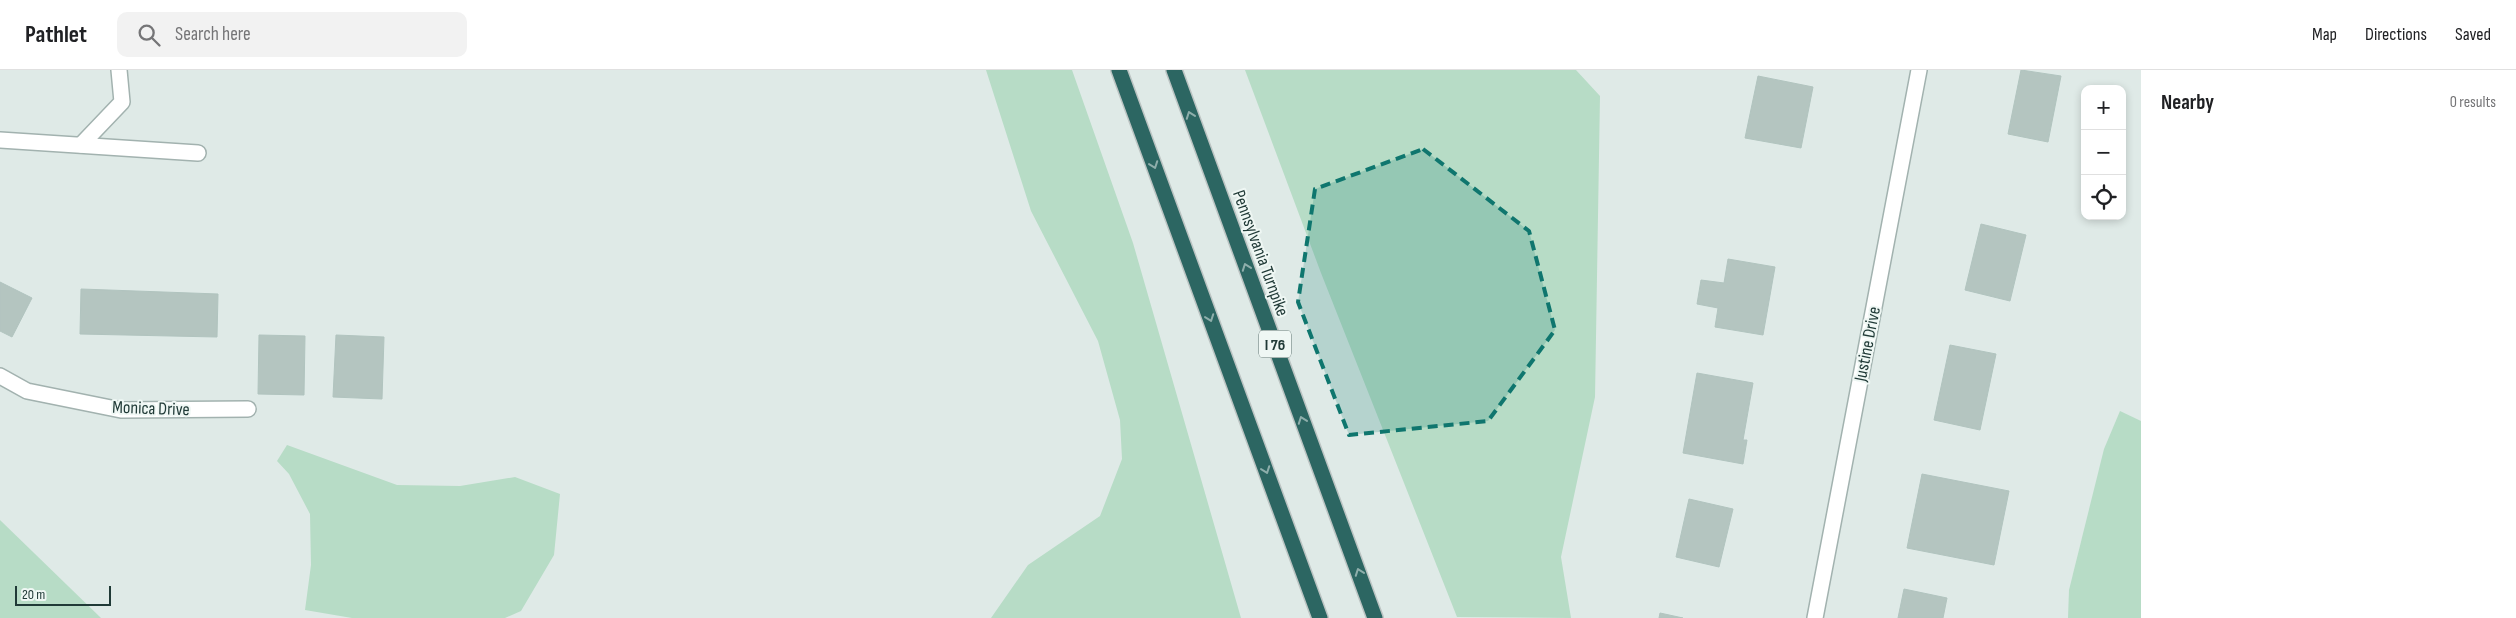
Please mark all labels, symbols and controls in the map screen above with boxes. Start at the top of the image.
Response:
search box [117,12,467,57]
text: Pathlet [25,20,87,49]
icon: search [135,21,163,49]
text: Search here [175,23,251,46]
text: Map [2312,24,2337,45]
text: Directions [2365,24,2427,45]
text: Saved [2455,24,2491,45]
map controls [2081,85,2126,220]
button: + [2081,85,2126,130]
text: Nearby [2161,90,2214,115]
text: 0 results [2450,93,2496,112]
one-way arrow [1186,111,1196,120]
button: − [2081,130,2126,175]
one-way arrow [1148,160,1158,169]
button: locate [2081,175,2126,220]
street label: Pennsylvania Turnpike [1228,187,1293,319]
one-way arrow [1242,263,1252,272]
street label: Justine Drive [1850,305,1885,384]
one-way arrow [1204,313,1214,321]
road number: I 76 [1259,330,1291,358]
street label: Monica Drive [112,397,190,420]
one-way arrow [1298,416,1308,425]
one-way arrow [1260,466,1270,474]
one-way arrow [1354,568,1365,577]
scale bar [15,583,111,606]
text: 20 m [22,586,45,603]

